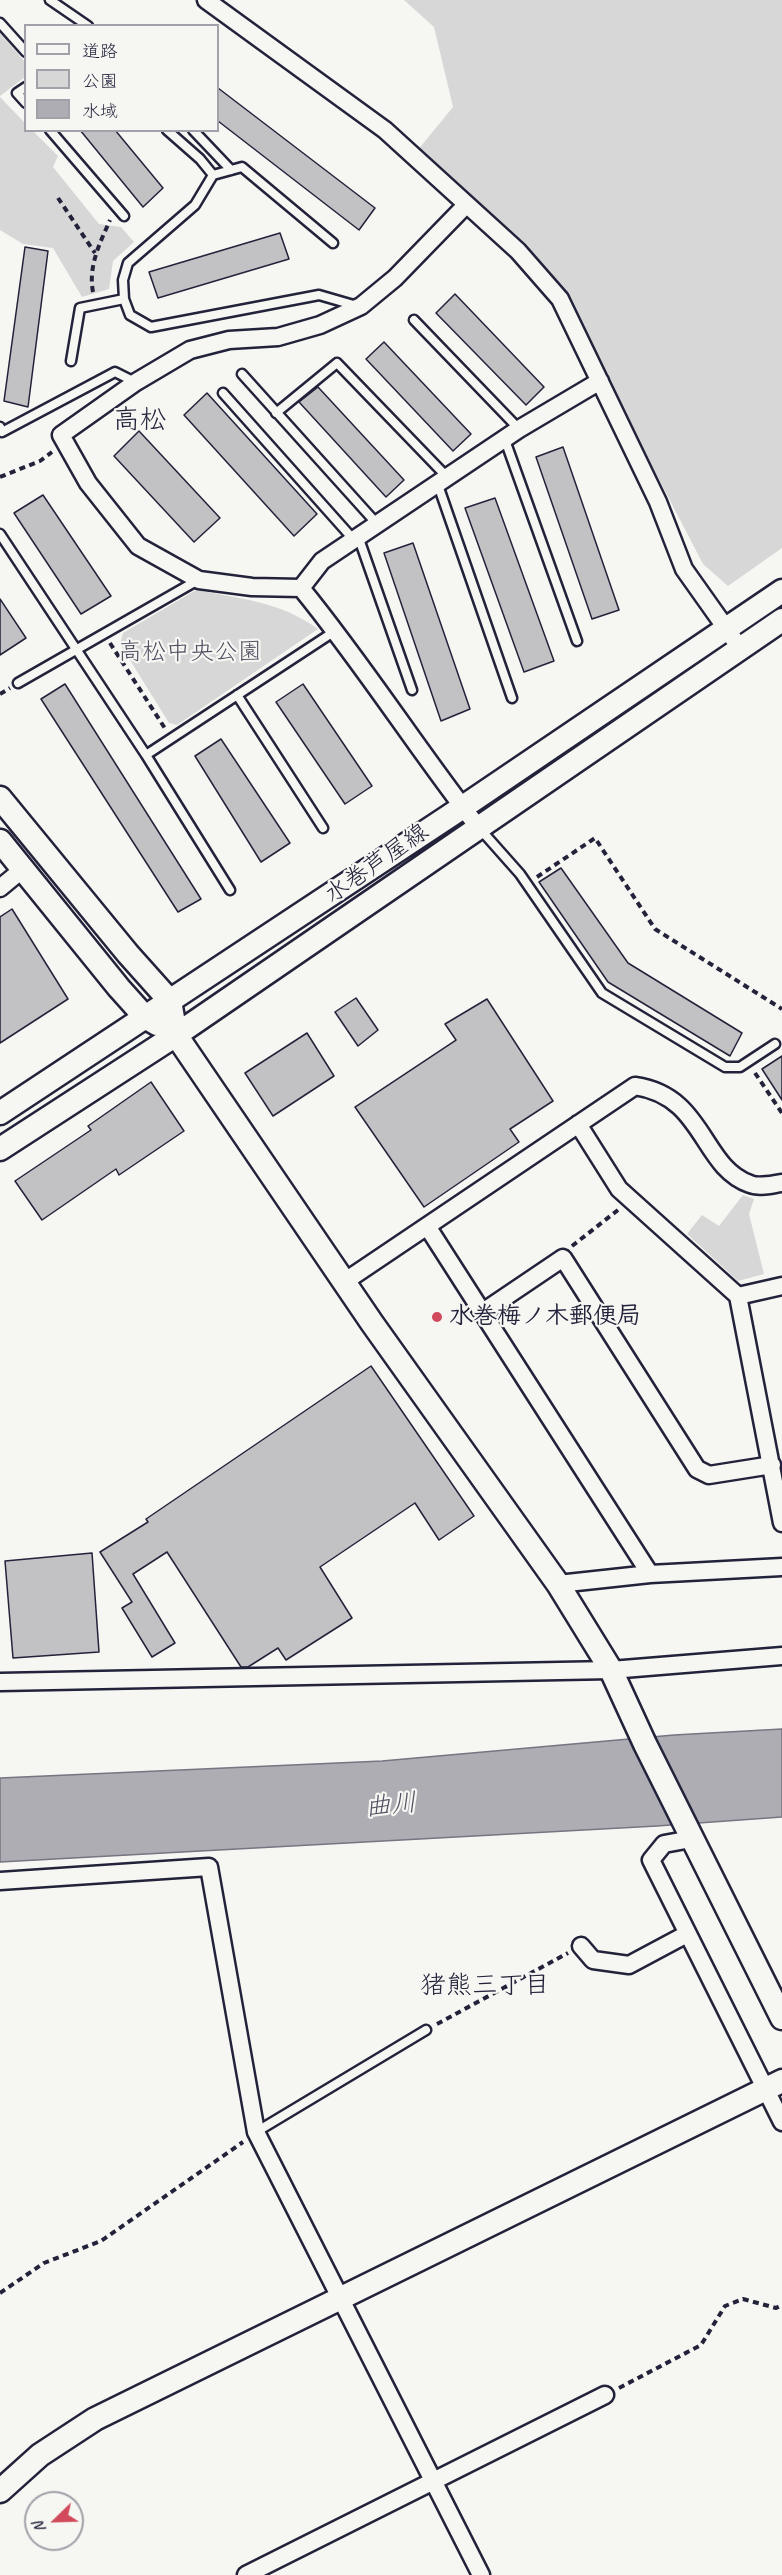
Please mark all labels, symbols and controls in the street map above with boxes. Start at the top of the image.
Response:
legend [24,24,219,132]
text: 道路 [82,40,118,62]
text: 公園 [82,70,118,92]
text: 水域 [82,100,118,122]
district label: 高松 [113,405,167,437]
park label: 高松中央公園 [118,639,262,667]
street label: 水巻芦屋線 [320,818,434,910]
place label: 水巻梅ノ木郵便局 [449,1303,641,1331]
marker: 水巻梅ノ木郵便局 [430,1310,444,1324]
water label: 曲川 [364,1788,418,1824]
district label: 猪熊三丁目 [420,1970,550,2002]
north arrow [24,2491,84,2551]
text: N [28,2519,50,2536]

